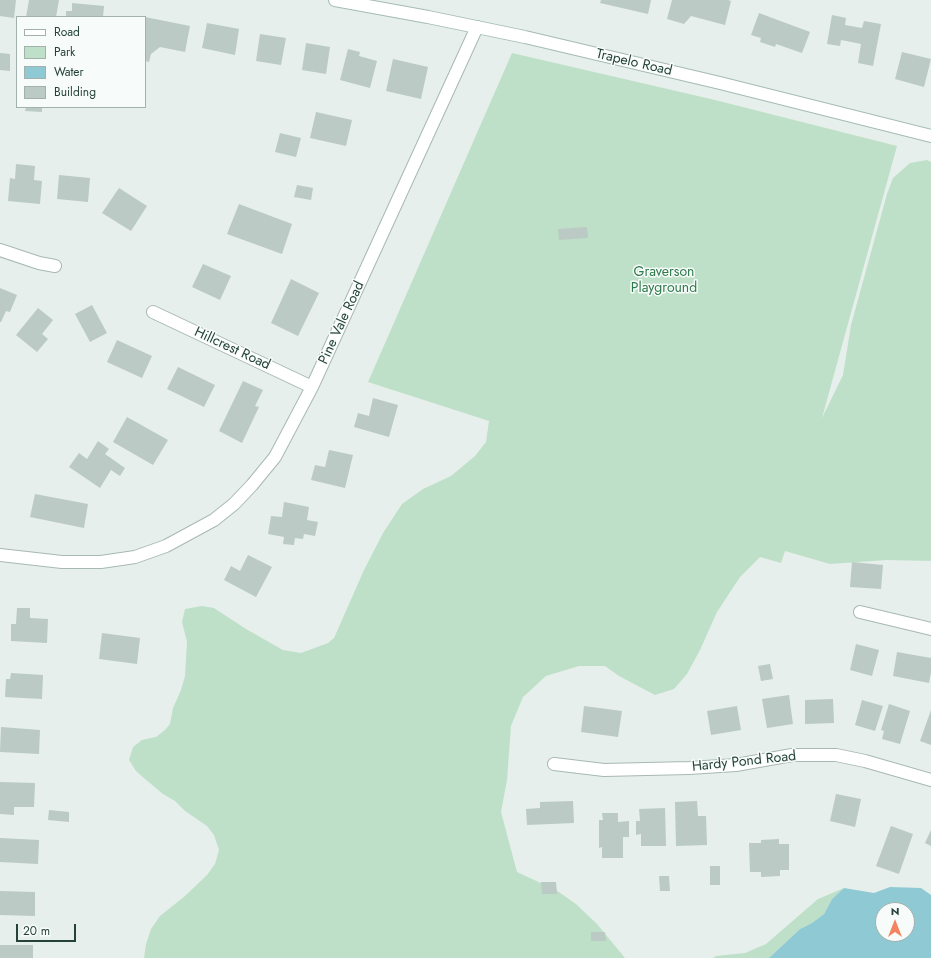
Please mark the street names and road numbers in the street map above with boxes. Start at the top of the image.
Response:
street label: Trapelo Road [594,46,674,80]
street label: Pine Vale Road [315,279,369,367]
street label: Hillcrest Road [191,324,273,374]
street label: Hardy Pond Road [691,748,797,776]

